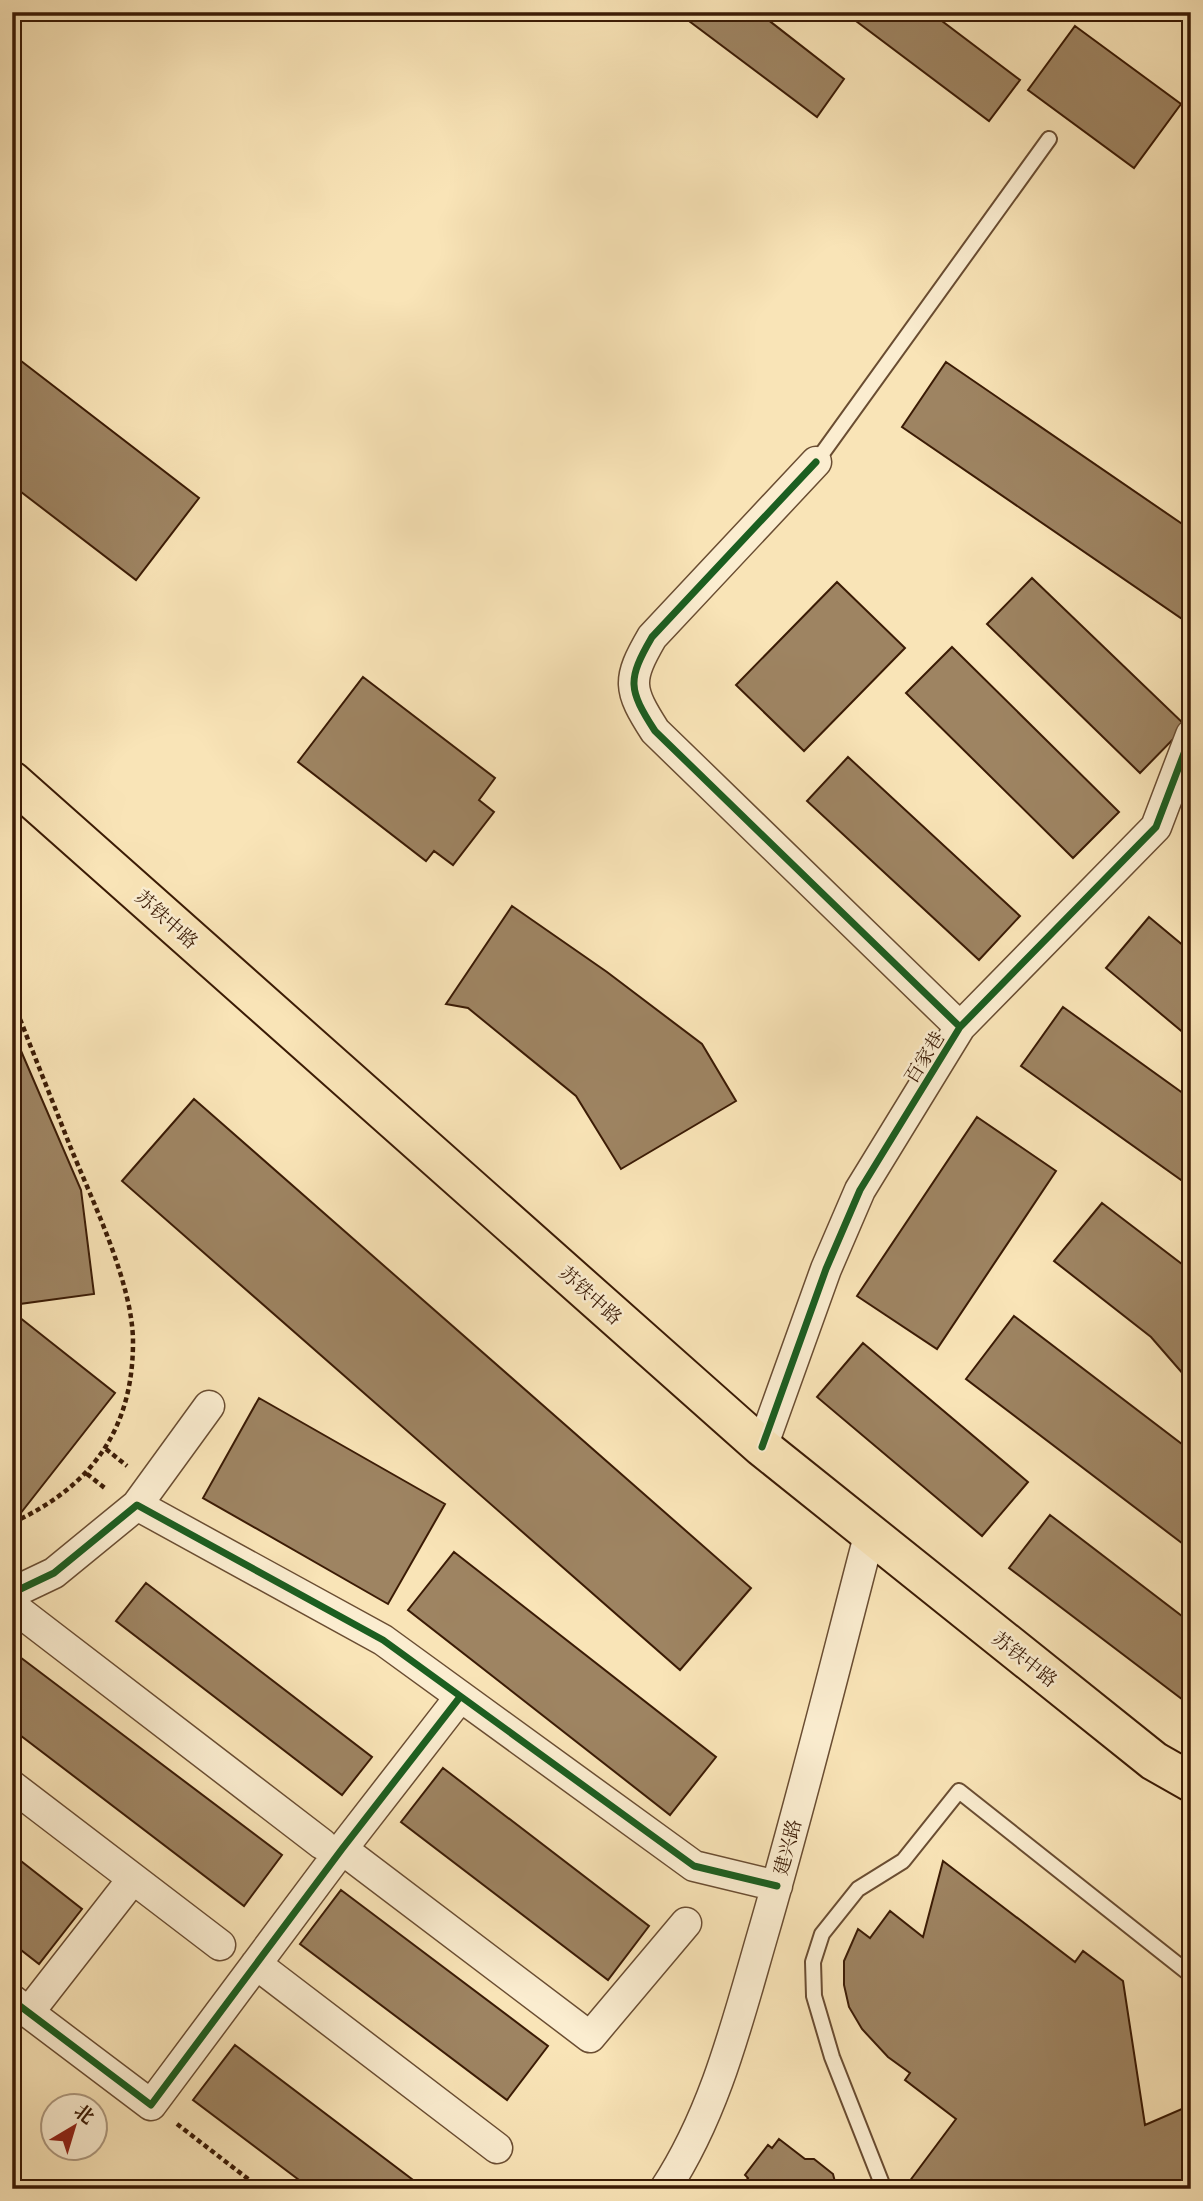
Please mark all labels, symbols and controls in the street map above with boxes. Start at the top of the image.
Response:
street label: 苏铁中路 [129,885,203,955]
street label: 百家巷 [899,1026,951,1089]
street label: 苏铁中路 [553,1261,627,1331]
street label: 苏铁中路 [986,1626,1062,1693]
street label: 建兴路 [768,1816,808,1878]
north arrow [38,2092,108,2162]
text: 北 [68,2098,99,2130]

